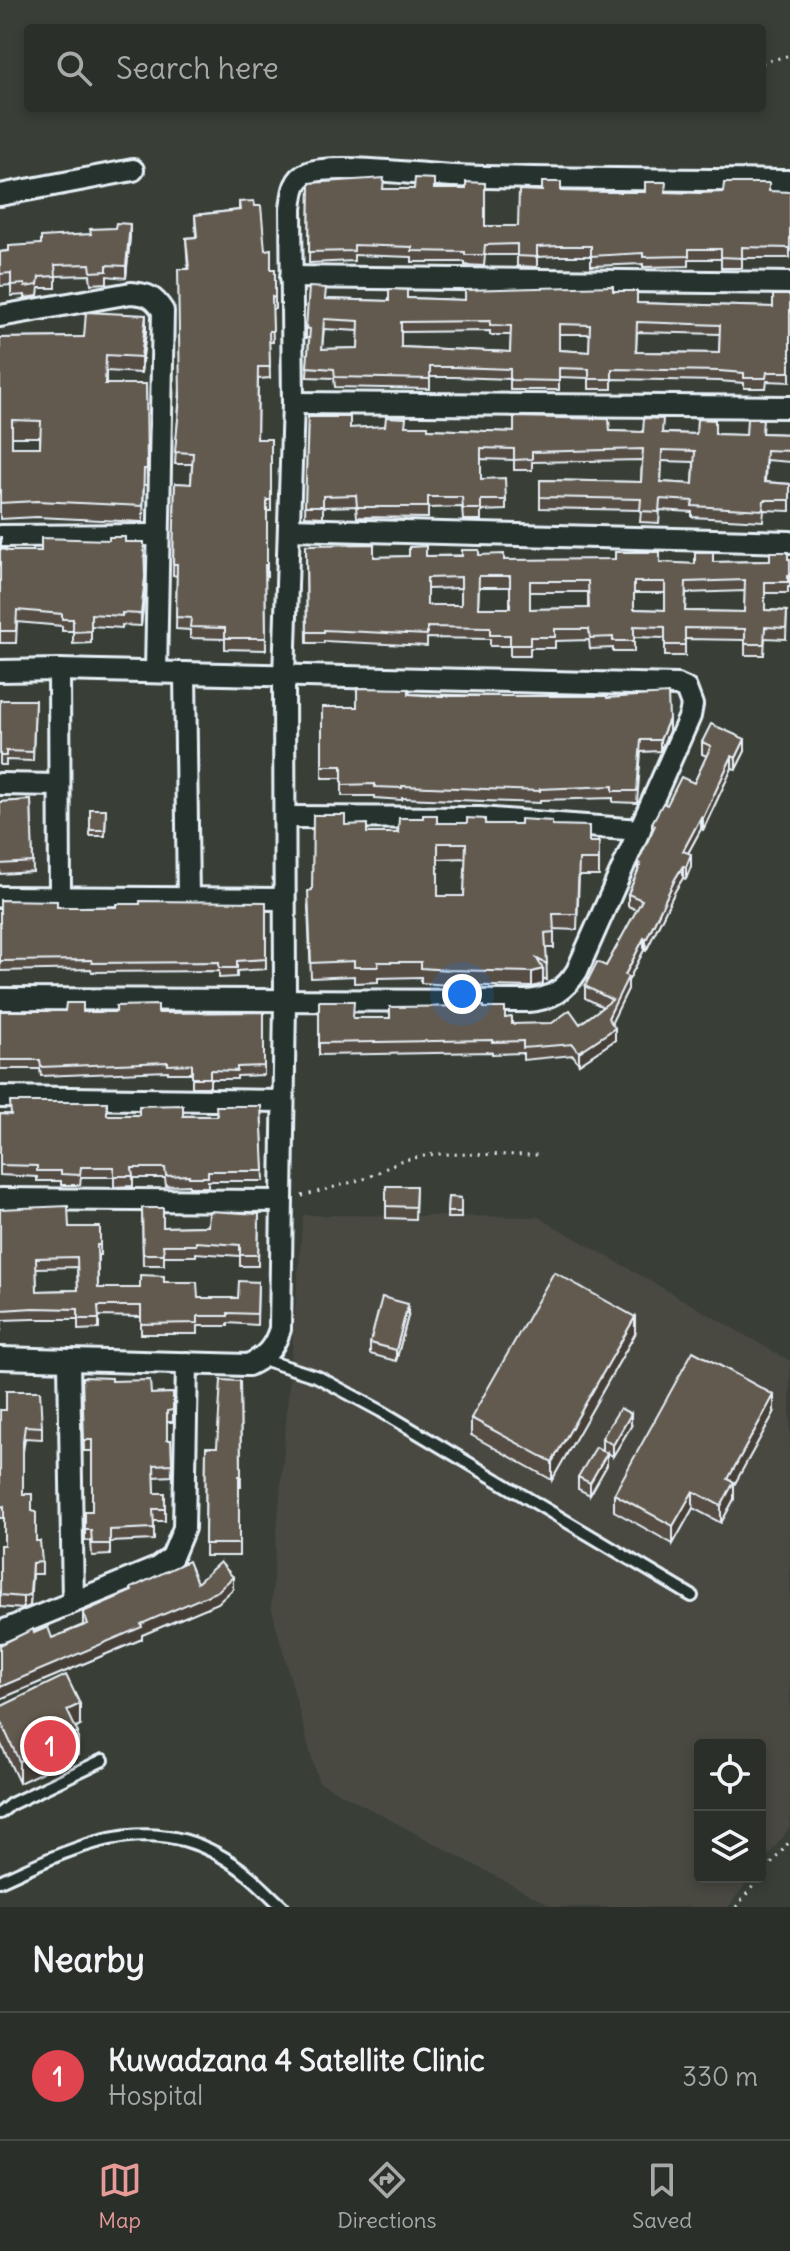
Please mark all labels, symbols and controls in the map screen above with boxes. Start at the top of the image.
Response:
search box [24,24,766,112]
icon: search [52,46,96,90]
text: Search here [116,49,279,87]
your location [442,974,482,1014]
pin: 1 [24,1716,76,1776]
map controls [694,1739,766,1883]
button: locate [694,1739,766,1811]
button: layers [694,1811,766,1883]
text: Nearby [32,1938,145,1981]
text: Kuwadzana 4 Satellite Clinic [108,2041,485,2079]
text: 1 [53,2060,63,2093]
text: 330 m [682,2060,758,2093]
text: Hospital [108,2079,203,2112]
tab: Map [98,2158,142,2234]
tab: Directions [337,2158,437,2234]
tab: Saved [632,2158,692,2234]

